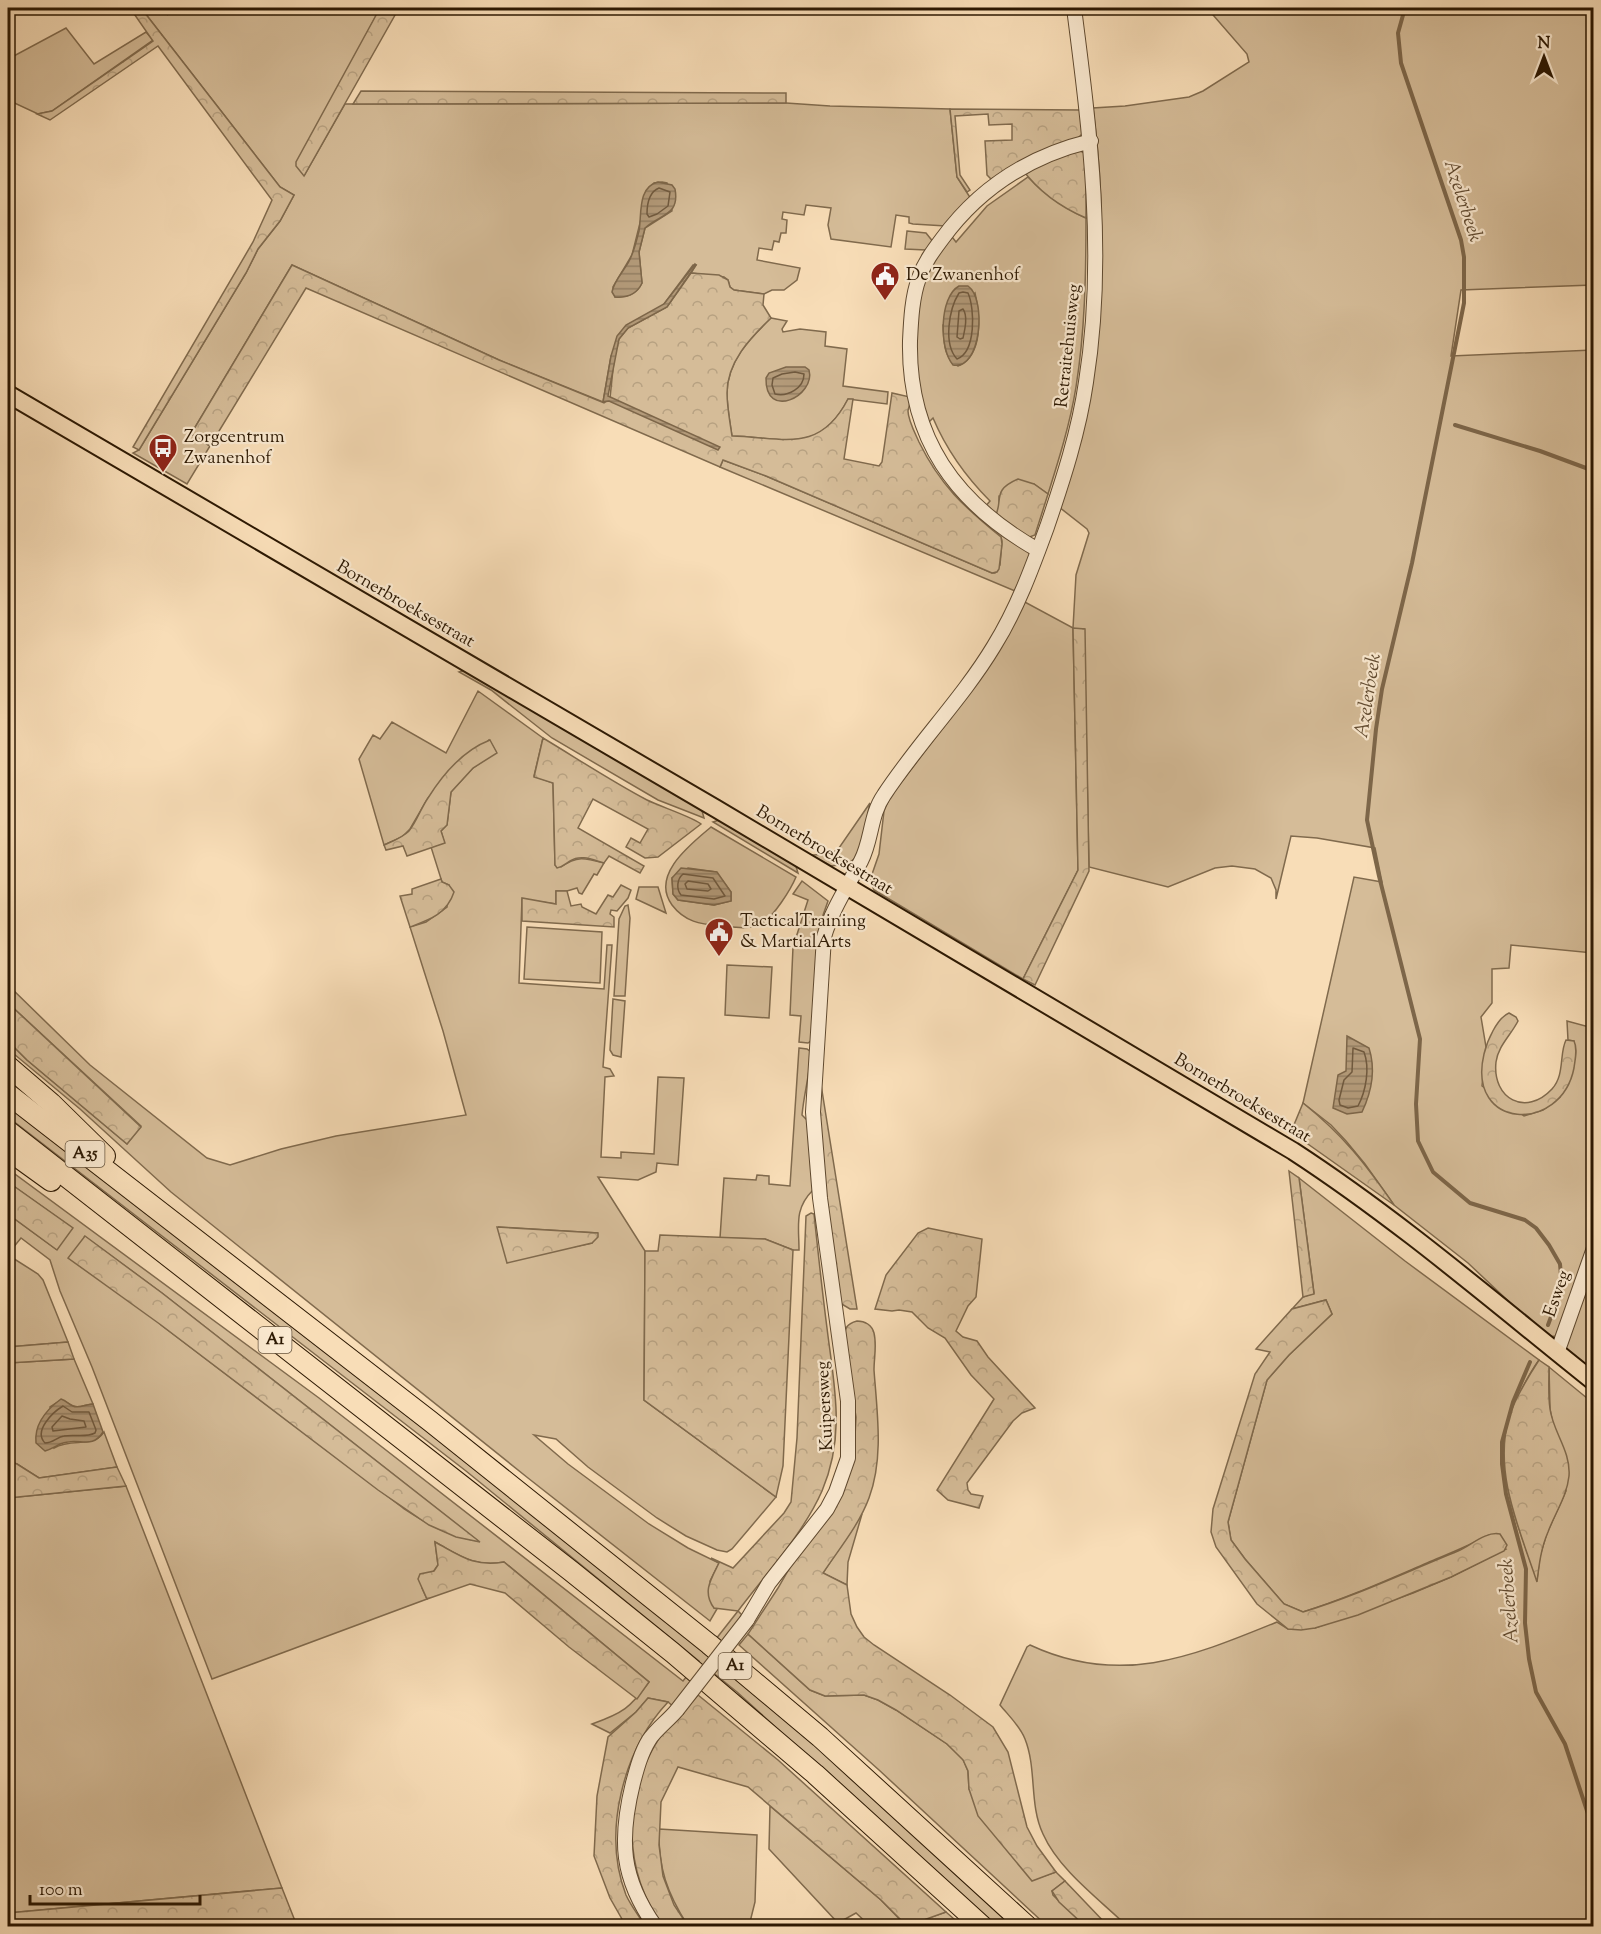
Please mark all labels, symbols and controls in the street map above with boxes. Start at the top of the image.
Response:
north arrow [1514,27,1574,87]
text: N [1538,33,1551,56]
water label: Azelerbeek [1435,156,1489,246]
public building icon: De Zwanenhof [869,260,901,302]
place label: De Zwanenhof [906,263,1021,289]
street label: Retraitehuisweg [1050,283,1088,409]
place label: Zorgcentrum Zwanenhof [184,425,285,472]
bus stop icon: Zorgcentrum Zwanenhof [147,432,179,474]
street label: Bornerbroeksestraat [331,555,479,655]
water label: Azelerbeek [1348,652,1390,740]
street label: Bornerbroeksestraat [750,800,898,902]
place label: TacticalTraining & MartialArts [740,909,866,956]
public building icon: TacticalTraining & MartialArts [703,916,735,958]
street label: Bornerbroeksestraat [1168,1048,1316,1150]
road number: A35 [66,1141,104,1167]
street label: Esweg [1538,1267,1578,1321]
road number: A1 [258,1327,292,1353]
street label: Kuipersweg [811,1360,841,1452]
water label: Azelerbeek [1493,1558,1527,1644]
road number: A1 [718,1653,752,1679]
scale bar [30,1868,200,1906]
text: 100 m [39,1878,83,1904]

